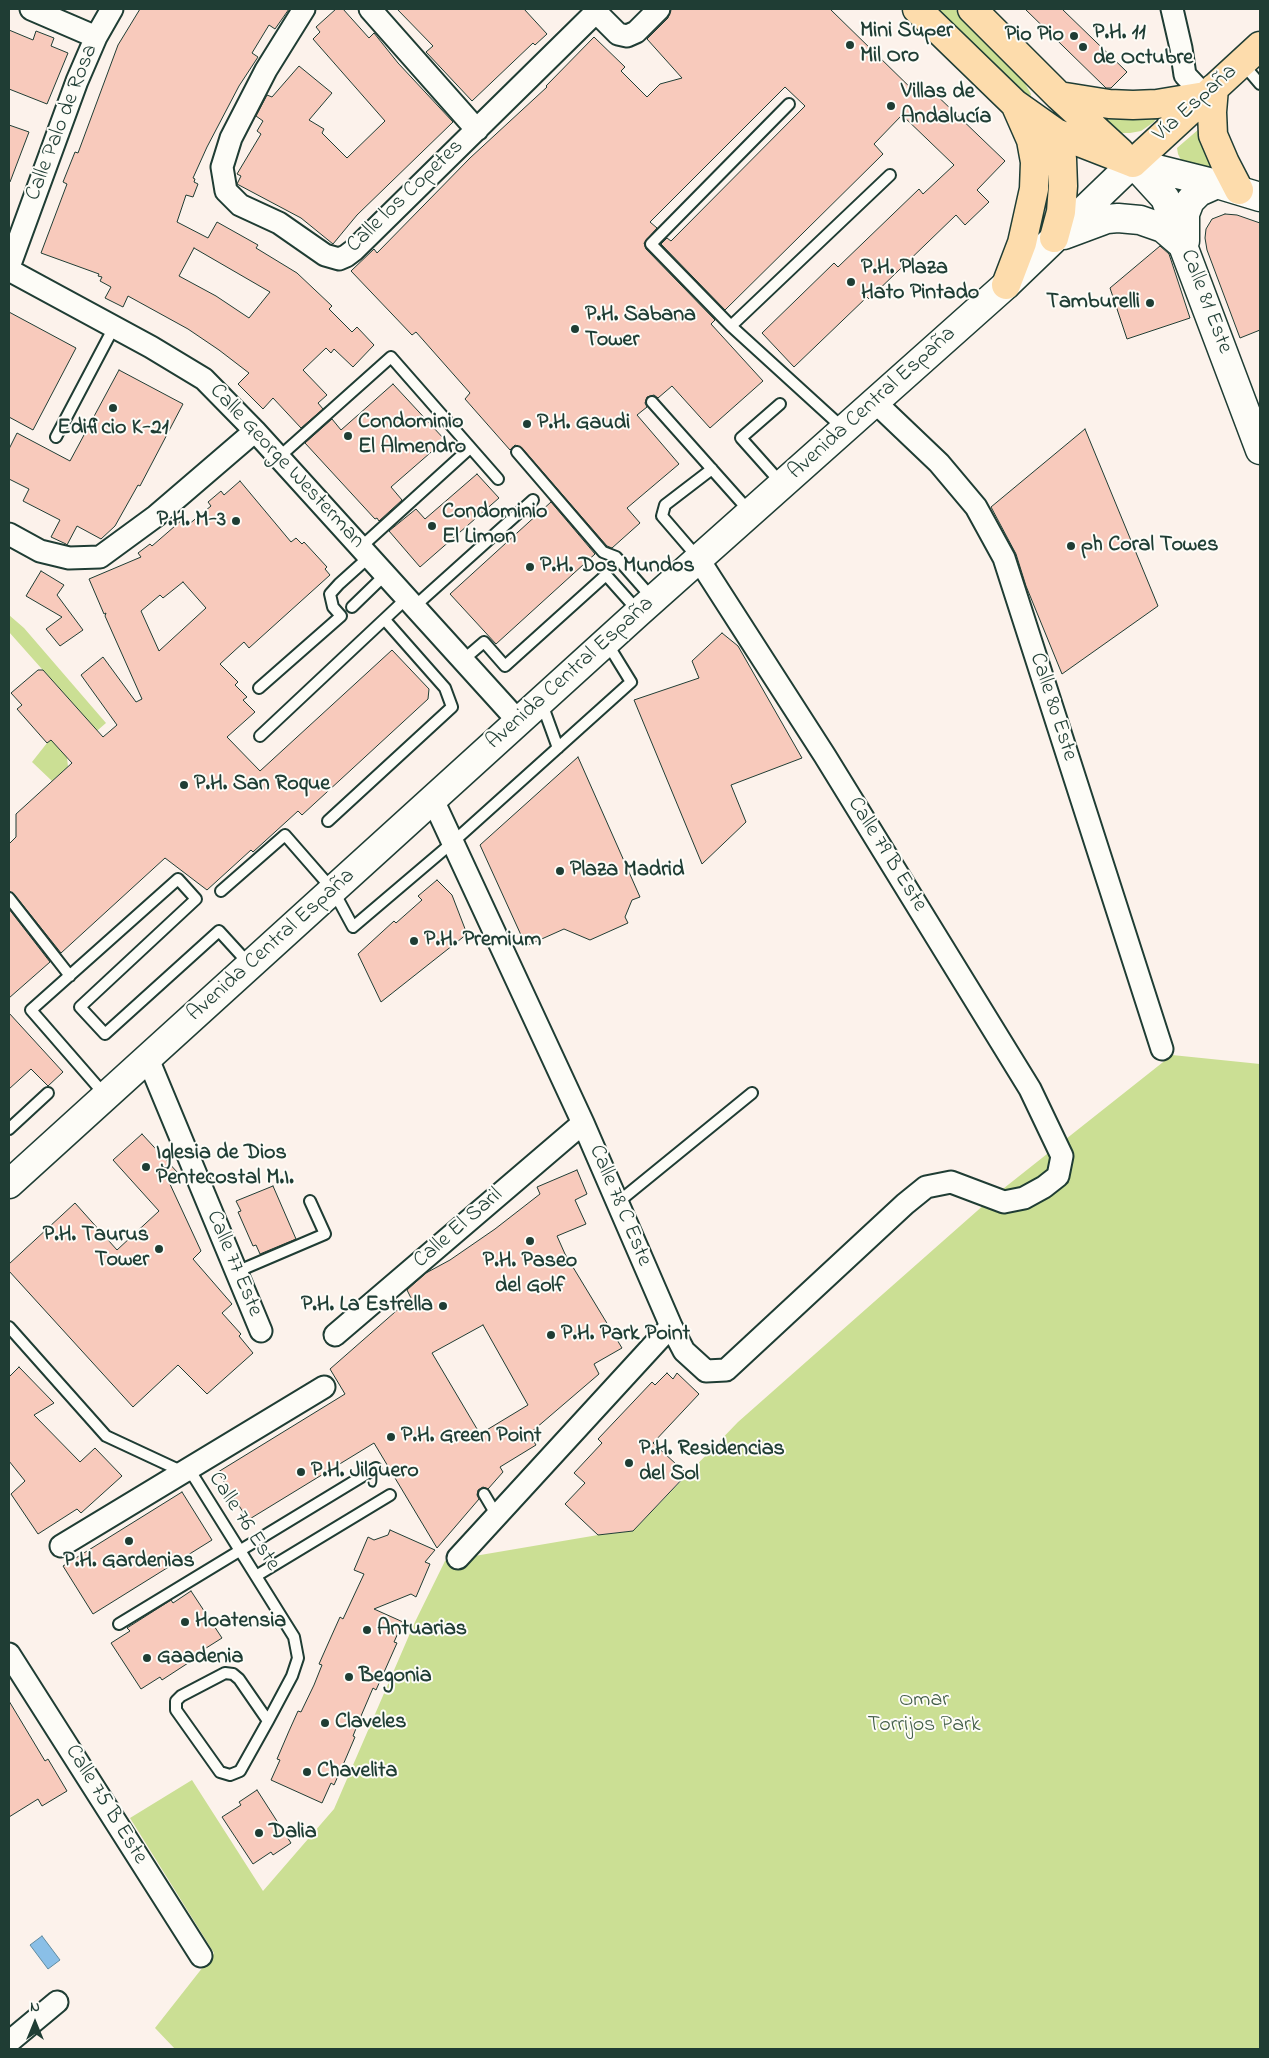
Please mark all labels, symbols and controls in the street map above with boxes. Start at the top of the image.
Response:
place label: Mini Super Mil Oro [860,19,953,70]
place label: P.H. 11 de Octubre [1093,21,1193,72]
place label: Pio Pio [1005,23,1064,49]
marker: Pio Pio [1068,30,1080,42]
marker: Mini Super Mil Oro [844,39,856,51]
street label: Calle Palo de Rosa [21,41,105,205]
marker: P.H. 11 de Octubre [1077,41,1089,53]
street label: Vía España [1149,59,1243,149]
place label: Villas de Andalucía [901,80,991,132]
marker: Villas de Andalucía [885,100,897,112]
street label: Calle los Copetes [342,135,470,259]
street label: Calle 81 Este [1173,246,1237,358]
place label: P.H. Plaza Hato Pintado [861,256,979,308]
marker: P.H. Plaza Hato Pintado [845,276,857,288]
place label: Tamburelli [1046,290,1140,316]
marker: Tamburelli [1144,297,1156,309]
place label: P.H. Sabana Tower [585,303,696,354]
street label: Avenida Central España [784,322,962,486]
marker: P.H. Sabana Tower [569,323,581,335]
street label: Calle George Westerman [203,379,369,555]
marker: Edificio K-21 [107,402,119,414]
place label: Condominio El Almendro [358,410,466,462]
place label: P.H. Gaudi [537,411,630,437]
place label: Edificio K-21 [57,416,169,442]
marker: P.H. Gaudi [521,418,533,430]
marker: Condominio El Almendro [342,430,354,442]
place label: Condominio El Limon [442,500,547,552]
place label: P.H. M-3 [157,508,226,534]
marker: P.H. M-3 [230,515,242,527]
marker: Condominio El Limon [426,520,438,532]
place label: ph Coral Towes [1081,533,1218,559]
marker: ph Coral Towes [1065,540,1077,552]
place label: P.H. Dos Mundos [540,554,695,580]
marker: P.H. Dos Mundos [524,561,536,573]
street label: Avenida Central España [482,592,660,756]
street label: Calle 80 Este [1022,650,1082,764]
place label: P.H. San Roque [194,772,330,798]
marker: P.H. San Roque [178,779,190,791]
street label: Calle 79 B Este [840,793,932,917]
place label: Plaza Madrid [570,858,684,884]
street label: Avenida Central España [183,864,361,1028]
marker: Plaza Madrid [554,865,566,877]
place label: P.H. Premium [424,928,541,954]
marker: P.H. Premium [408,935,420,947]
place label: Iglesia de Dios Pentecostal M.I. [156,1141,294,1192]
street label: Calle 78 C Este [582,1142,656,1270]
marker: Iglesia de Dios Pentecostal M.I. [140,1161,152,1173]
street label: Calle El Saril [409,1183,509,1275]
street label: Calle 77 Este [199,1207,267,1321]
place label: P.H. Taurus Tower [43,1223,149,1274]
marker: P.H. Paseo del Golf [524,1235,536,1247]
marker: P.H. Taurus Tower [153,1243,165,1255]
place label: P.H. Paseo del Golf [483,1249,577,1300]
place label: P.H. La Estrella [301,1293,433,1319]
marker: P.H. La Estrella [437,1300,449,1312]
place label: P.H. Park Point [561,1322,690,1348]
marker: P.H. Park Point [545,1329,557,1341]
place label: P.H. Green Point [401,1424,541,1450]
marker: P.H. Green Point [385,1431,397,1443]
place label: P.H. Residencias del Sol [639,1437,785,1488]
marker: P.H. Residencias del Sol [623,1457,635,1469]
place label: P.H. Jilguero [311,1459,419,1485]
marker: P.H. Jilguero [295,1466,307,1478]
street label: Calle 76 Este [201,1468,285,1576]
marker: P.H. Gardenias [123,1535,135,1547]
place label: P.H. Gardenias [63,1549,195,1575]
place label: Hoatensia [195,1609,286,1635]
marker: Hoatensia [179,1616,191,1628]
place label: Antuarias [377,1617,467,1643]
marker: Antuarias [361,1624,373,1636]
place label: Gaadenia [157,1645,243,1671]
marker: Gaadenia [141,1652,153,1664]
place label: Begonia [359,1664,432,1690]
marker: Begonia [343,1671,355,1683]
park label: Omar Torrijos Park [867,1688,981,1740]
place label: Claveles [335,1710,406,1736]
marker: Claveles [319,1717,331,1729]
street label: Calle 75 B Este [58,1740,152,1870]
place label: Chavelita [317,1759,397,1785]
marker: Chavelita [301,1766,313,1778]
place label: Dalia [269,1820,317,1846]
marker: Dalia [253,1827,265,1839]
text: N [30,1997,40,2018]
north arrow [10,1998,60,2048]

